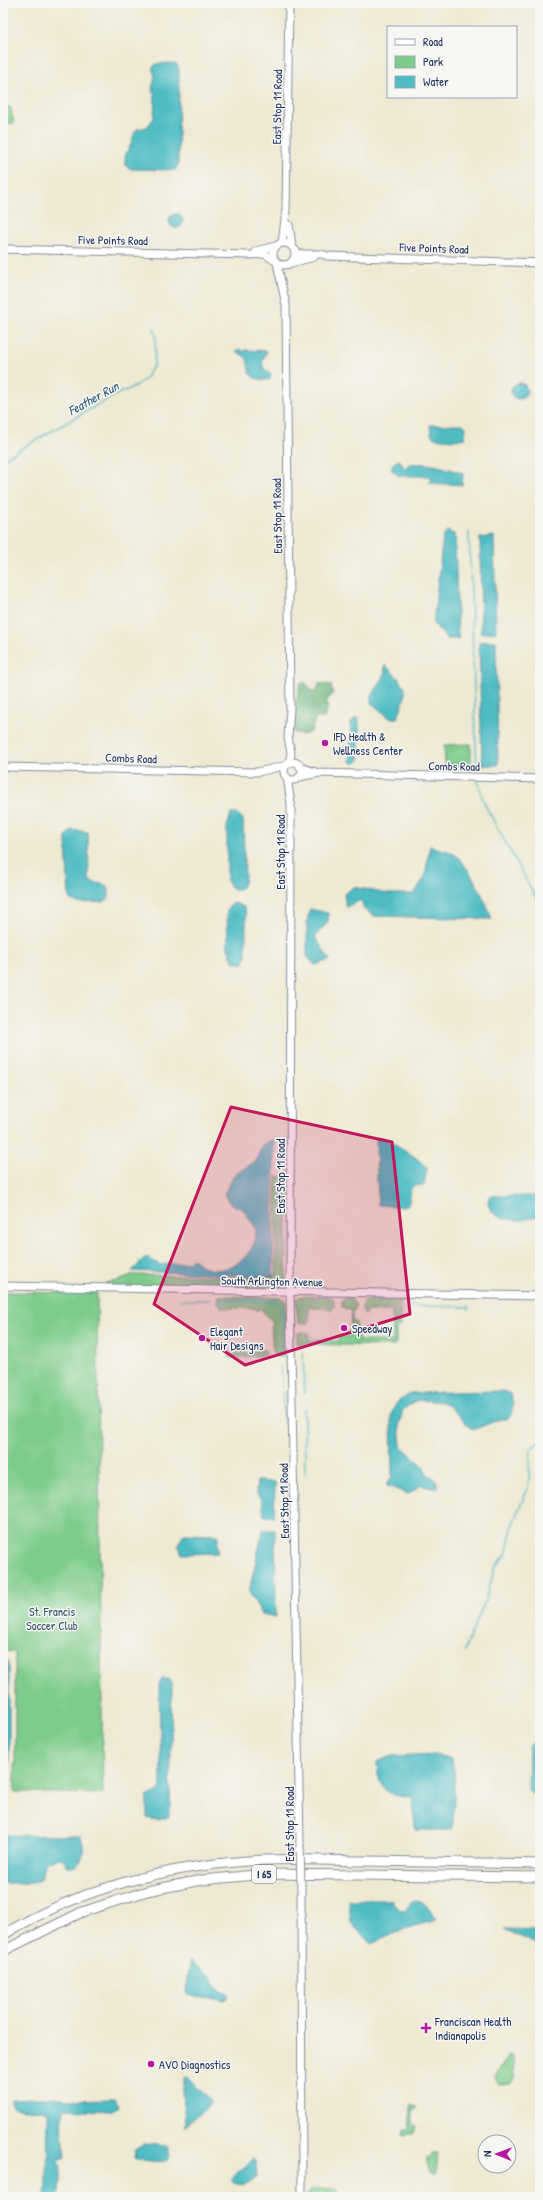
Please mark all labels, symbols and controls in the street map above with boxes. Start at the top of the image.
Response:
legend [387,26,517,98]
text: Road [423,33,443,50]
text: Park [423,53,443,70]
street label: East Stop 11 Road [268,69,286,145]
text: Water [423,73,449,90]
street label: Five Points Road [77,231,148,249]
street label: Five Points Road [398,238,469,258]
water label: Feather Run [64,376,122,419]
street label: East Stop 11 Road [268,478,286,554]
place label: IFD Health & Wellness Center [333,728,403,759]
marker: IFD Health & Wellness Center [320,738,330,748]
street label: Combs Road [105,749,157,767]
street label: Combs Road [428,757,480,775]
street label: East Stop 11 Road [272,814,289,890]
street label: East Stop 11 Road [272,1138,289,1214]
street label: South Arlington Avenue [221,1272,323,1290]
place label: Speedway [352,1320,392,1337]
place label: Elegant Hair Designs [210,1323,264,1354]
marker: Speedway [339,1323,349,1333]
marker: Elegant Hair Designs [197,1333,207,1343]
street label: East Stop 11 Road [275,1463,293,1539]
park label: St. Francis Soccer Club [26,1603,78,1634]
street label: East Stop 11 Road [281,1786,298,1862]
road number: I 65 [252,1865,276,1883]
place label: Franciscan Health Indianapolis [434,2013,511,2044]
marker: Franciscan Health Indianapolis [420,2022,432,2034]
place label: AVO Diagnostics [159,2056,231,2073]
marker: AVO Diagnostics [146,2059,156,2069]
north arrow [477,2134,517,2174]
text: N [480,2151,494,2157]

